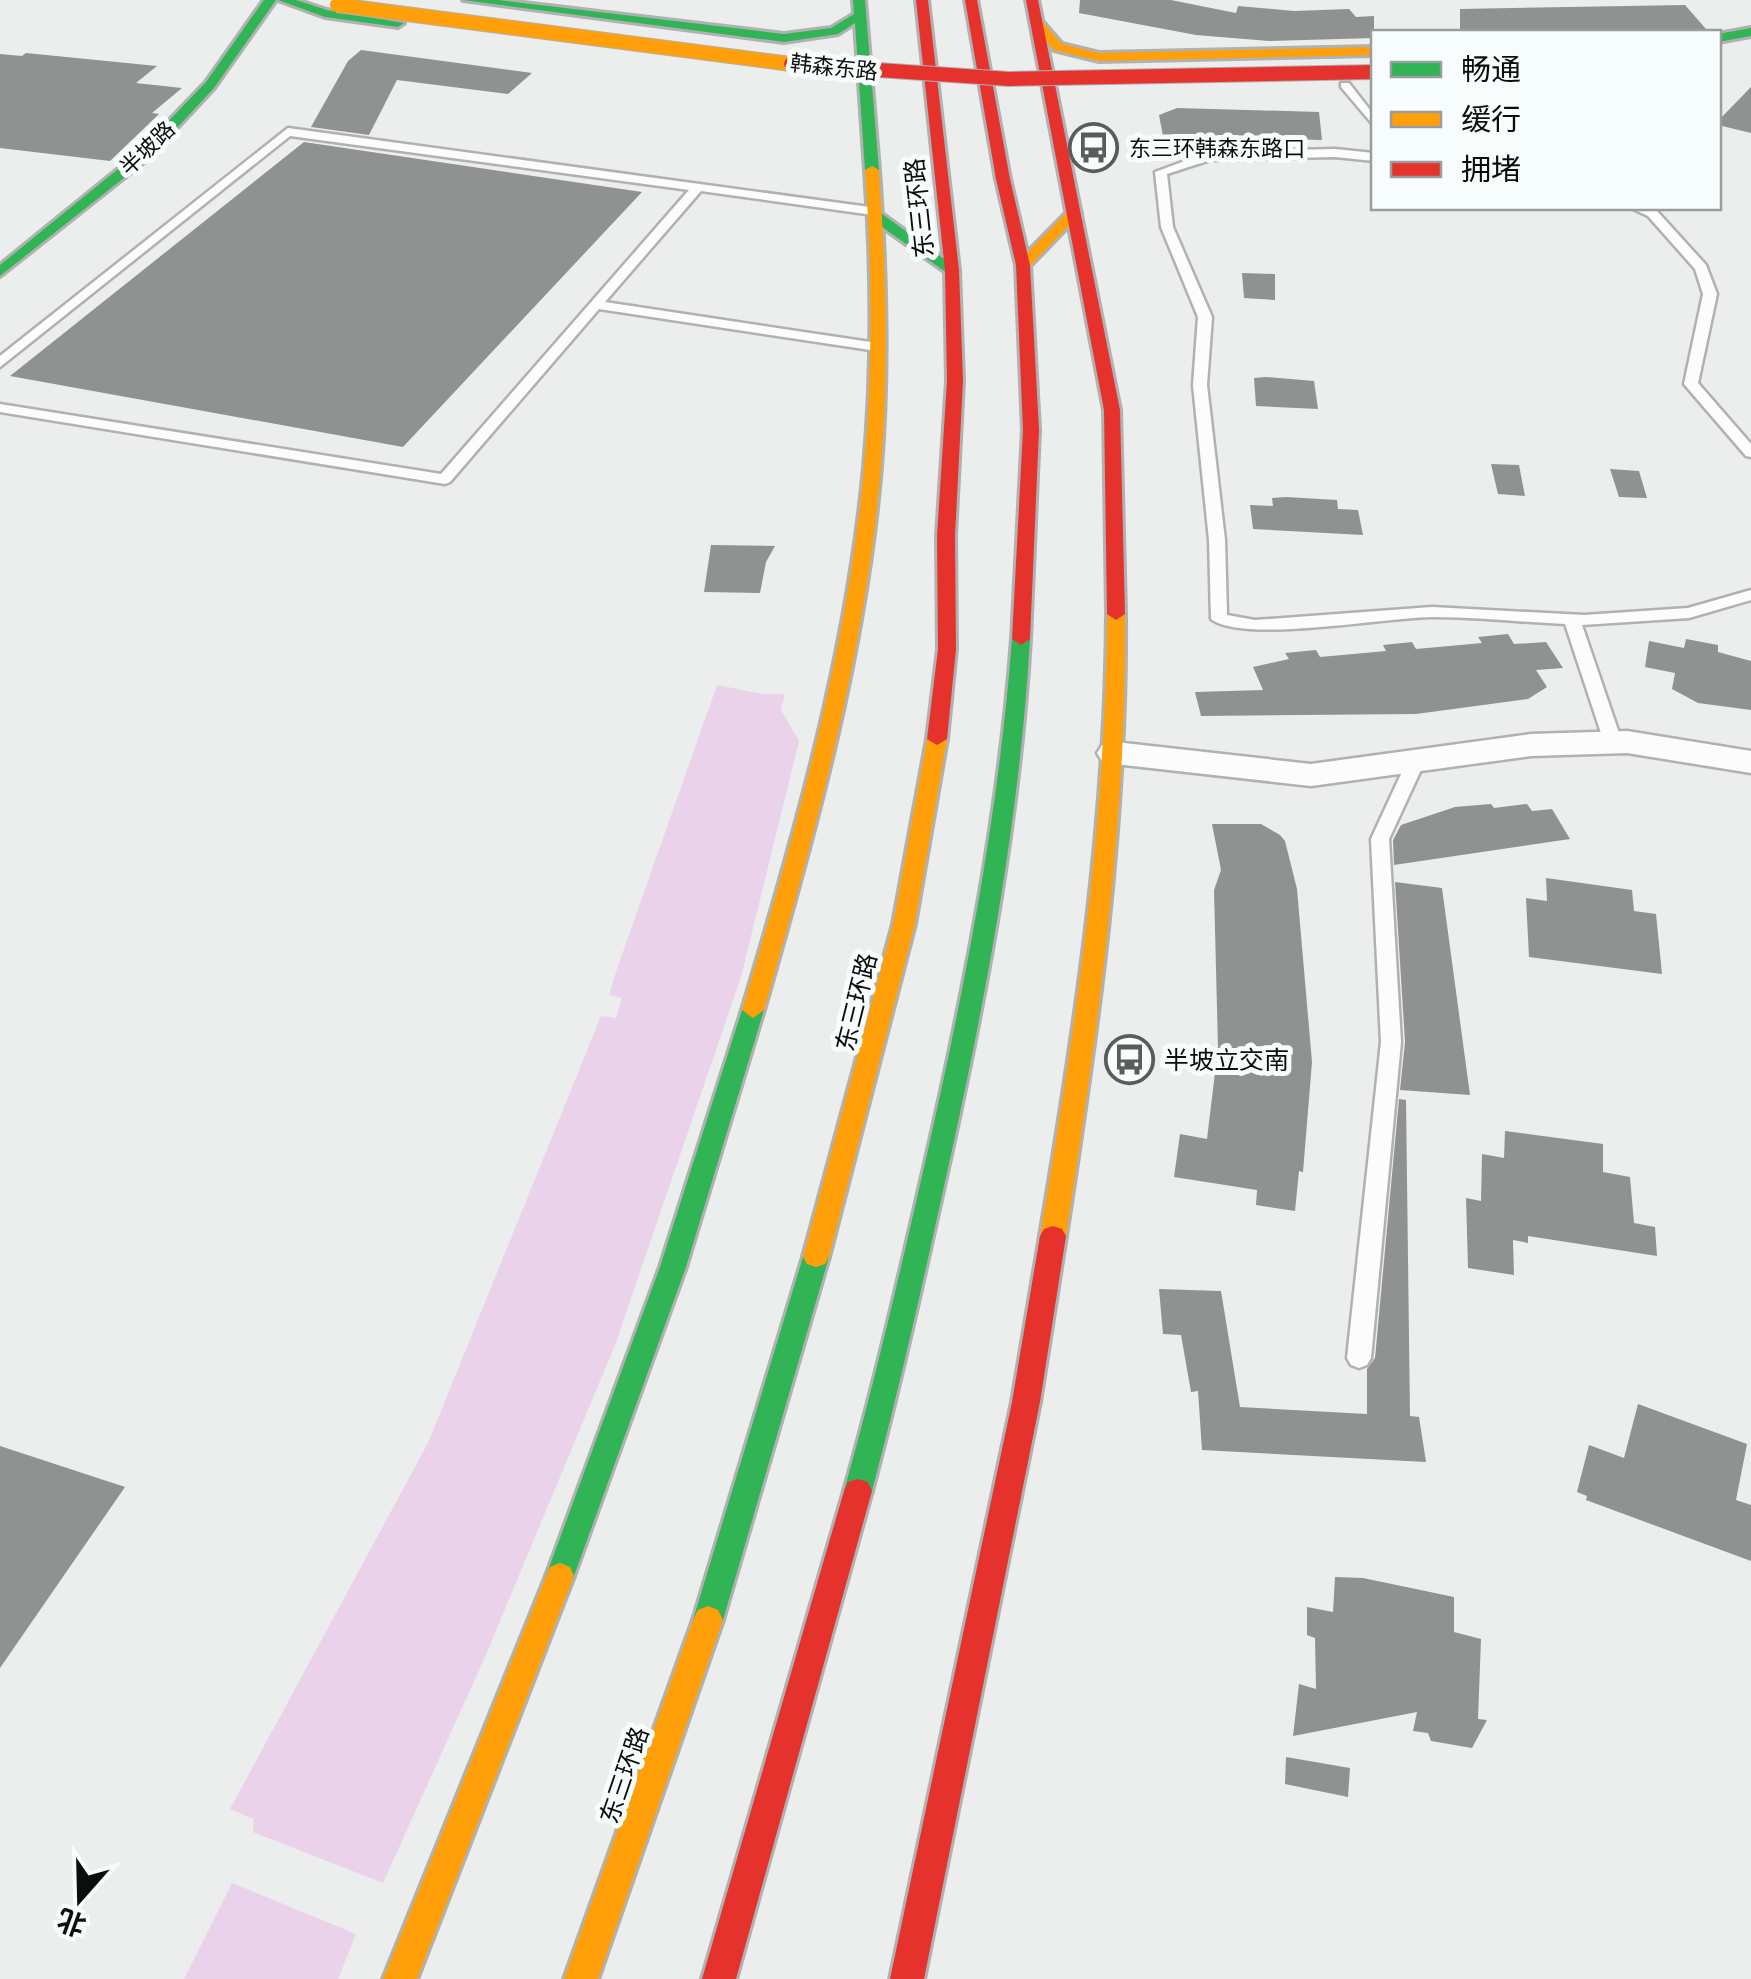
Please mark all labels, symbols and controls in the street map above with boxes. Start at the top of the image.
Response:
legend [1371,30,1721,210]
street label: 韩森东路 [789,50,879,85]
text: 畅通 [1461,52,1521,87]
text: 缓行 [1461,102,1521,137]
street label: 半坡路 [115,116,180,180]
bus stop icon: 东三环韩森东路口 [1068,122,1120,174]
place label: 东三环韩森东路口 [1129,136,1305,161]
text: 拥堵 [1461,152,1521,187]
street label: 东三环路 [900,157,939,259]
street label: 东三环路 [830,950,883,1054]
bus stop icon: 半坡立交南 [1103,1034,1155,1086]
place label: 半坡立交南 [1164,1046,1289,1075]
street label: 东三环路 [594,1723,654,1827]
north arrow [30,1849,130,1949]
text: 北 [53,1902,90,1942]

